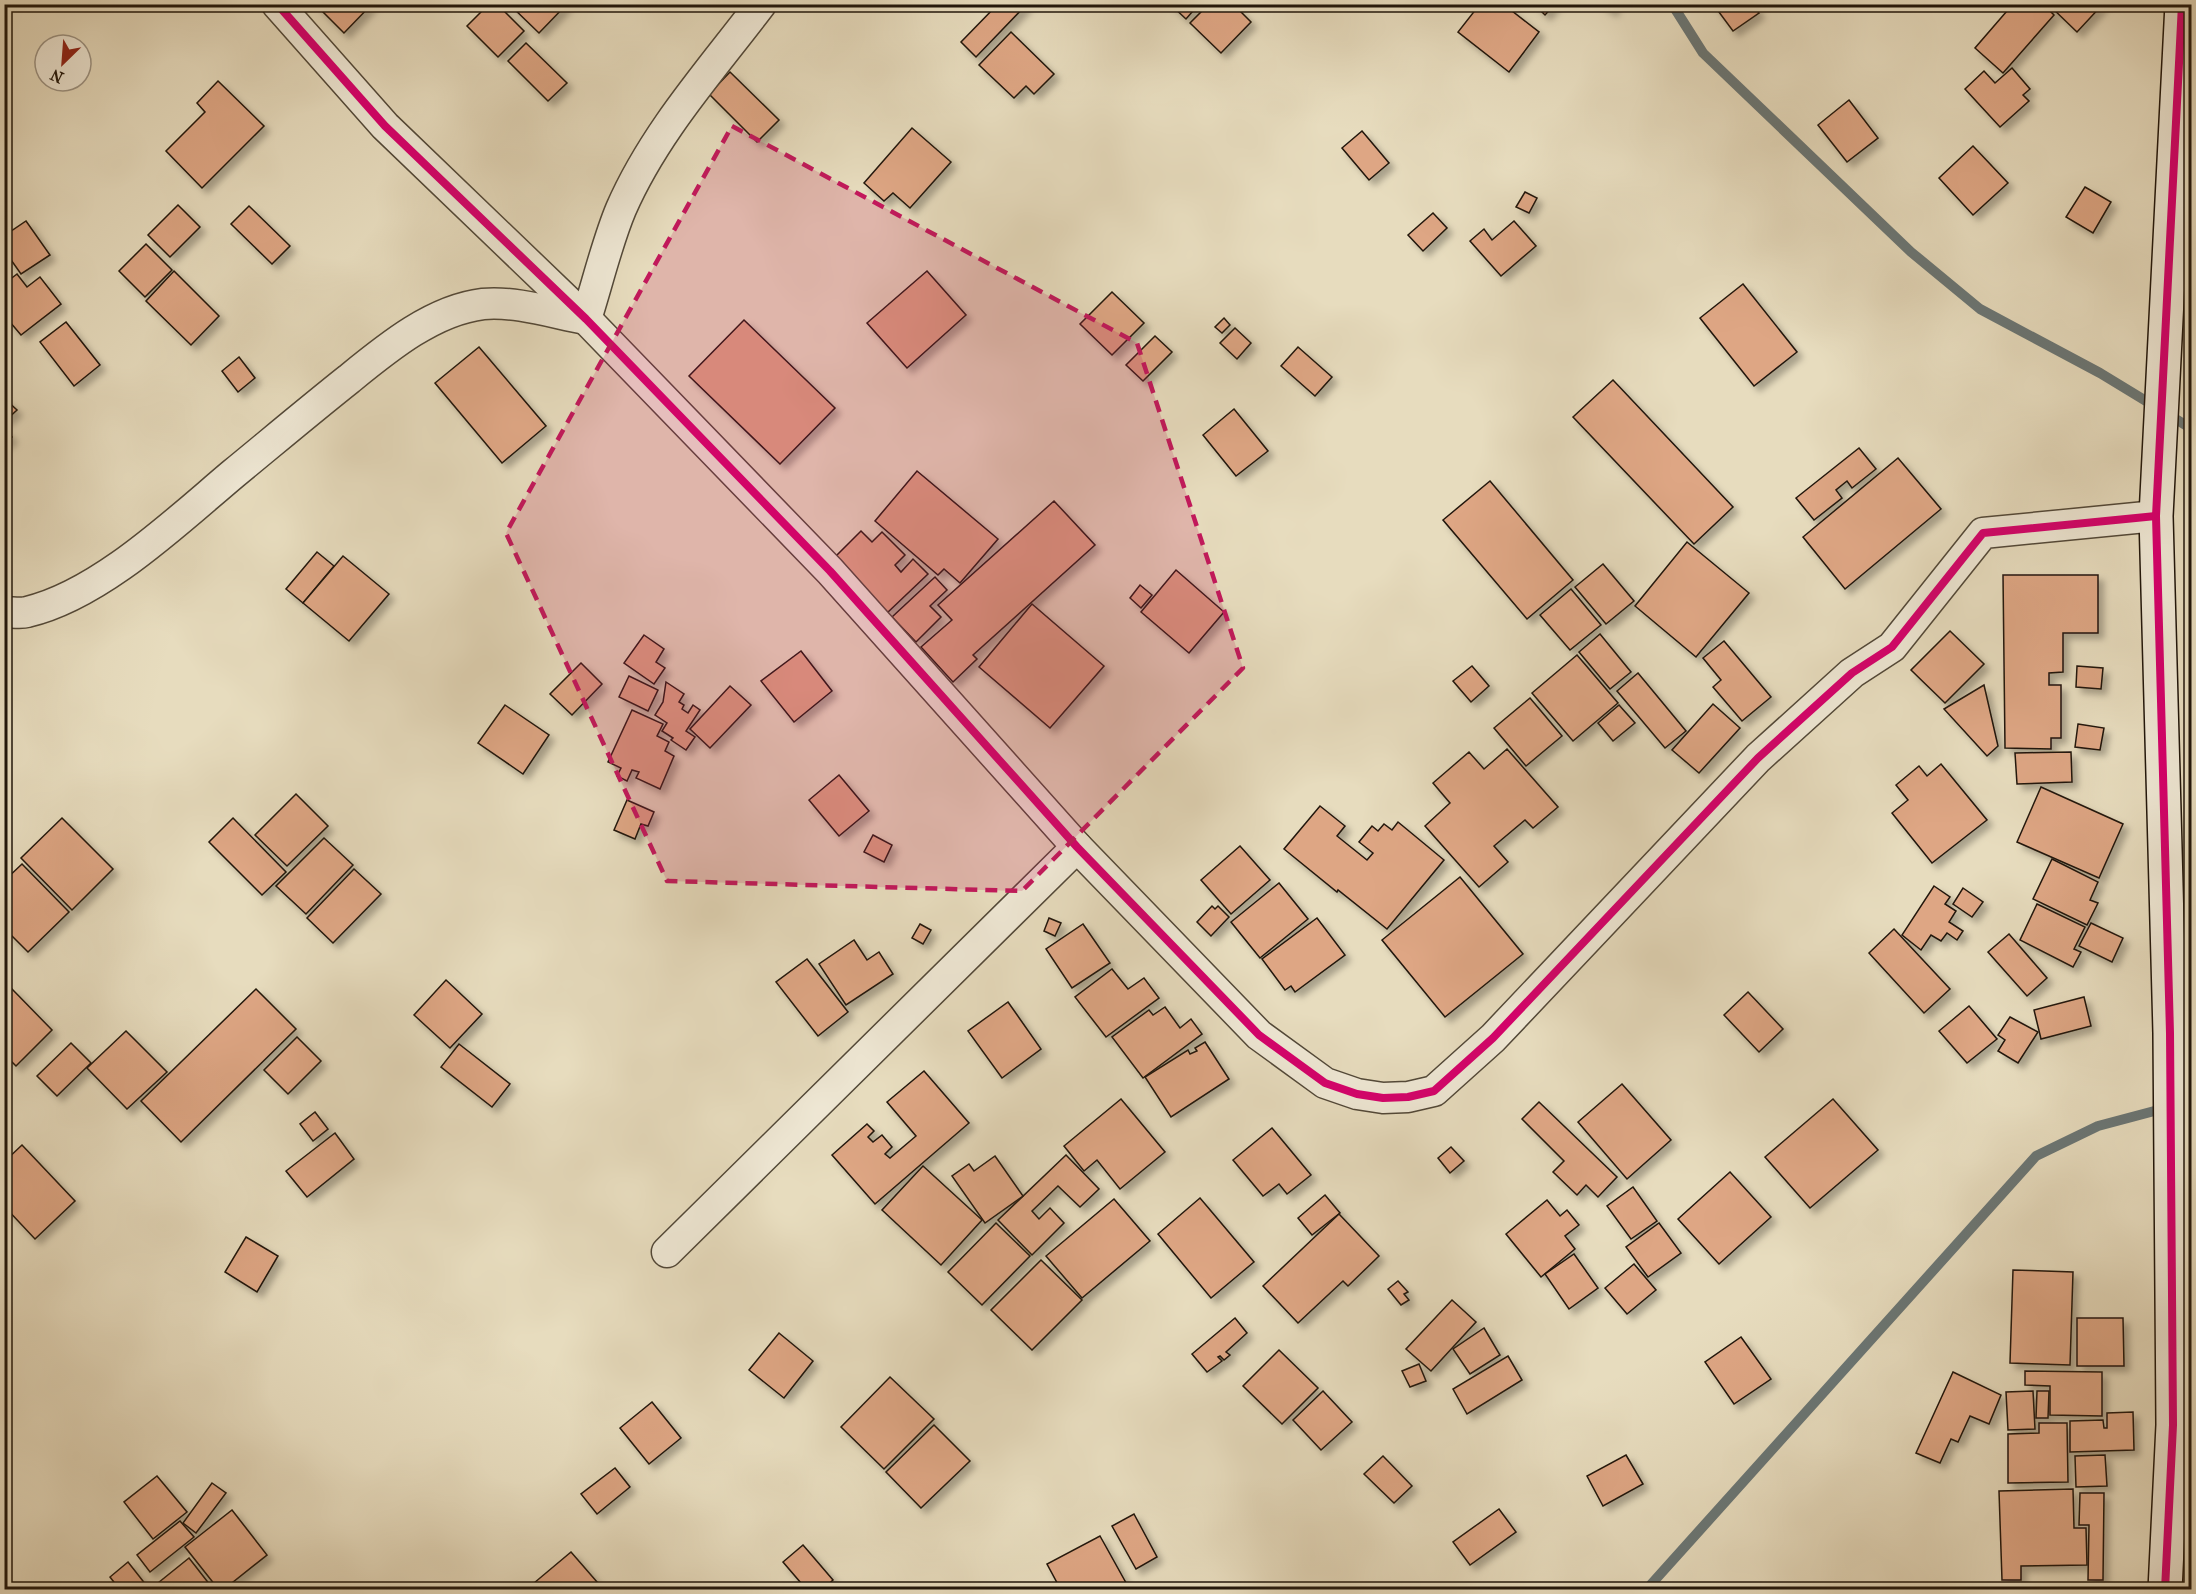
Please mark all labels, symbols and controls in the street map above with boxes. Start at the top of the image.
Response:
north arrow [33,33,93,93]
text: N [47,65,66,87]

